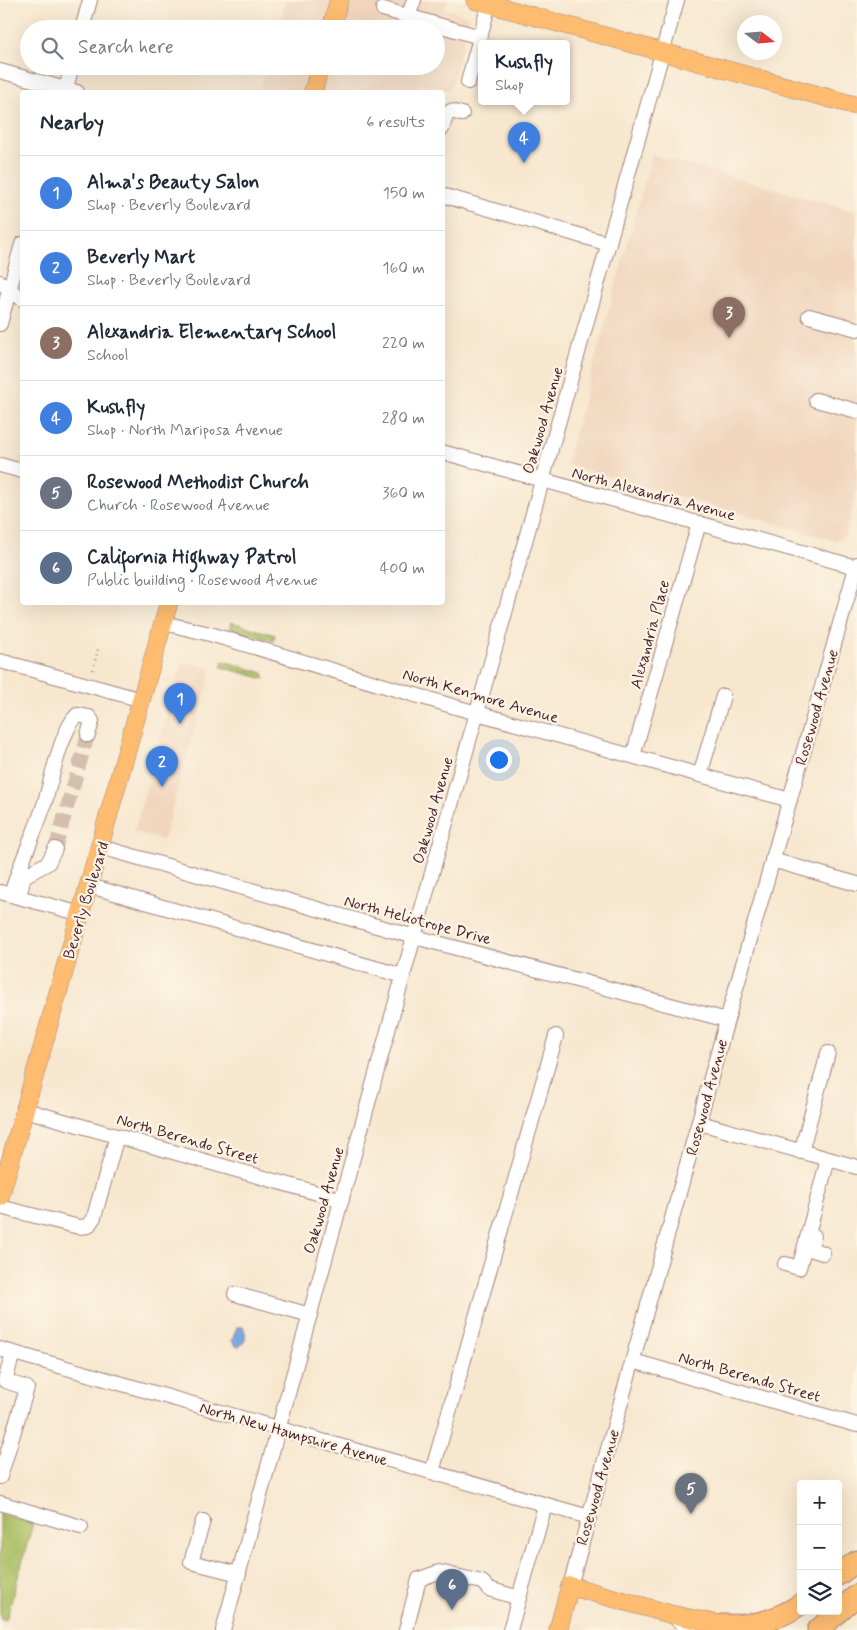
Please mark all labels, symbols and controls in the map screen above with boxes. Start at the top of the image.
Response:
north arrow [737,15,782,60]
search box [20,20,445,75]
icon: search [38,34,66,62]
text: Search here [78,35,174,60]
popup [478,40,570,105]
text: Kushfly [495,50,553,75]
text: Shop [495,75,524,96]
text: Nearby [40,109,104,137]
text: 6 results [366,112,425,133]
pin: 4 [508,122,540,163]
text: Alma's Beauty Salon [87,170,259,195]
text: 1 [52,183,60,204]
text: 150 m [383,183,425,204]
text: Shop · Beverly Boulevard [87,195,251,216]
text: Beverly Mart [87,245,195,270]
text: 2 [52,258,60,279]
text: 160 m [382,258,425,279]
text: Shop · Beverly Boulevard [87,270,251,291]
pin: 3 [713,297,745,338]
text: Alexandria Elementary School [87,320,336,345]
text: 3 [52,333,60,354]
text: 220 m [382,333,425,354]
text: School [87,345,128,366]
street label: Oakwood Avenue [518,364,569,476]
text: Kushfly [87,395,145,420]
text: 4 [51,408,61,429]
text: 280 m [382,408,425,429]
text: Shop · North Mariposa Avenue [87,420,283,441]
street label: North Alexandria Avenue [570,463,738,526]
text: Rosewood Methodist Church [87,470,309,495]
text: 5 [51,483,61,504]
text: 360 m [382,483,425,504]
text: Church · Rosewood Avenue [87,495,270,516]
text: California Highway Patrol [87,545,296,570]
text: 6 [52,558,60,579]
text: 400 m [380,558,425,579]
text: Public building · Rosewood Avenue [87,570,318,591]
street label: Alexandria Place [626,578,675,691]
street label: Rosewood Avenue [791,647,844,768]
street label: North Kenmore Avenue [400,664,561,729]
pin: 1 [164,683,196,724]
pin: 2 [146,746,178,787]
your location [486,747,512,773]
street label: Oakwood Avenue [408,754,459,866]
street label: Beverly Boulevard [59,839,114,962]
street label: North Heliotrope Drive [342,891,494,950]
street label: Rosewood Avenue [682,1037,733,1158]
street label: North Berendo Street [114,1109,261,1170]
street label: Oakwood Avenue [299,1144,350,1256]
street label: North Berendo Street [676,1347,823,1408]
street label: North New Hampshire Avenue [197,1397,391,1472]
street label: Rosewood Avenue [572,1427,625,1548]
pin: 5 [675,1473,707,1514]
map controls [797,1480,842,1615]
button: + [797,1480,842,1525]
button: − [797,1525,842,1570]
pin: 6 [436,1569,468,1610]
button: layers [797,1570,842,1615]

